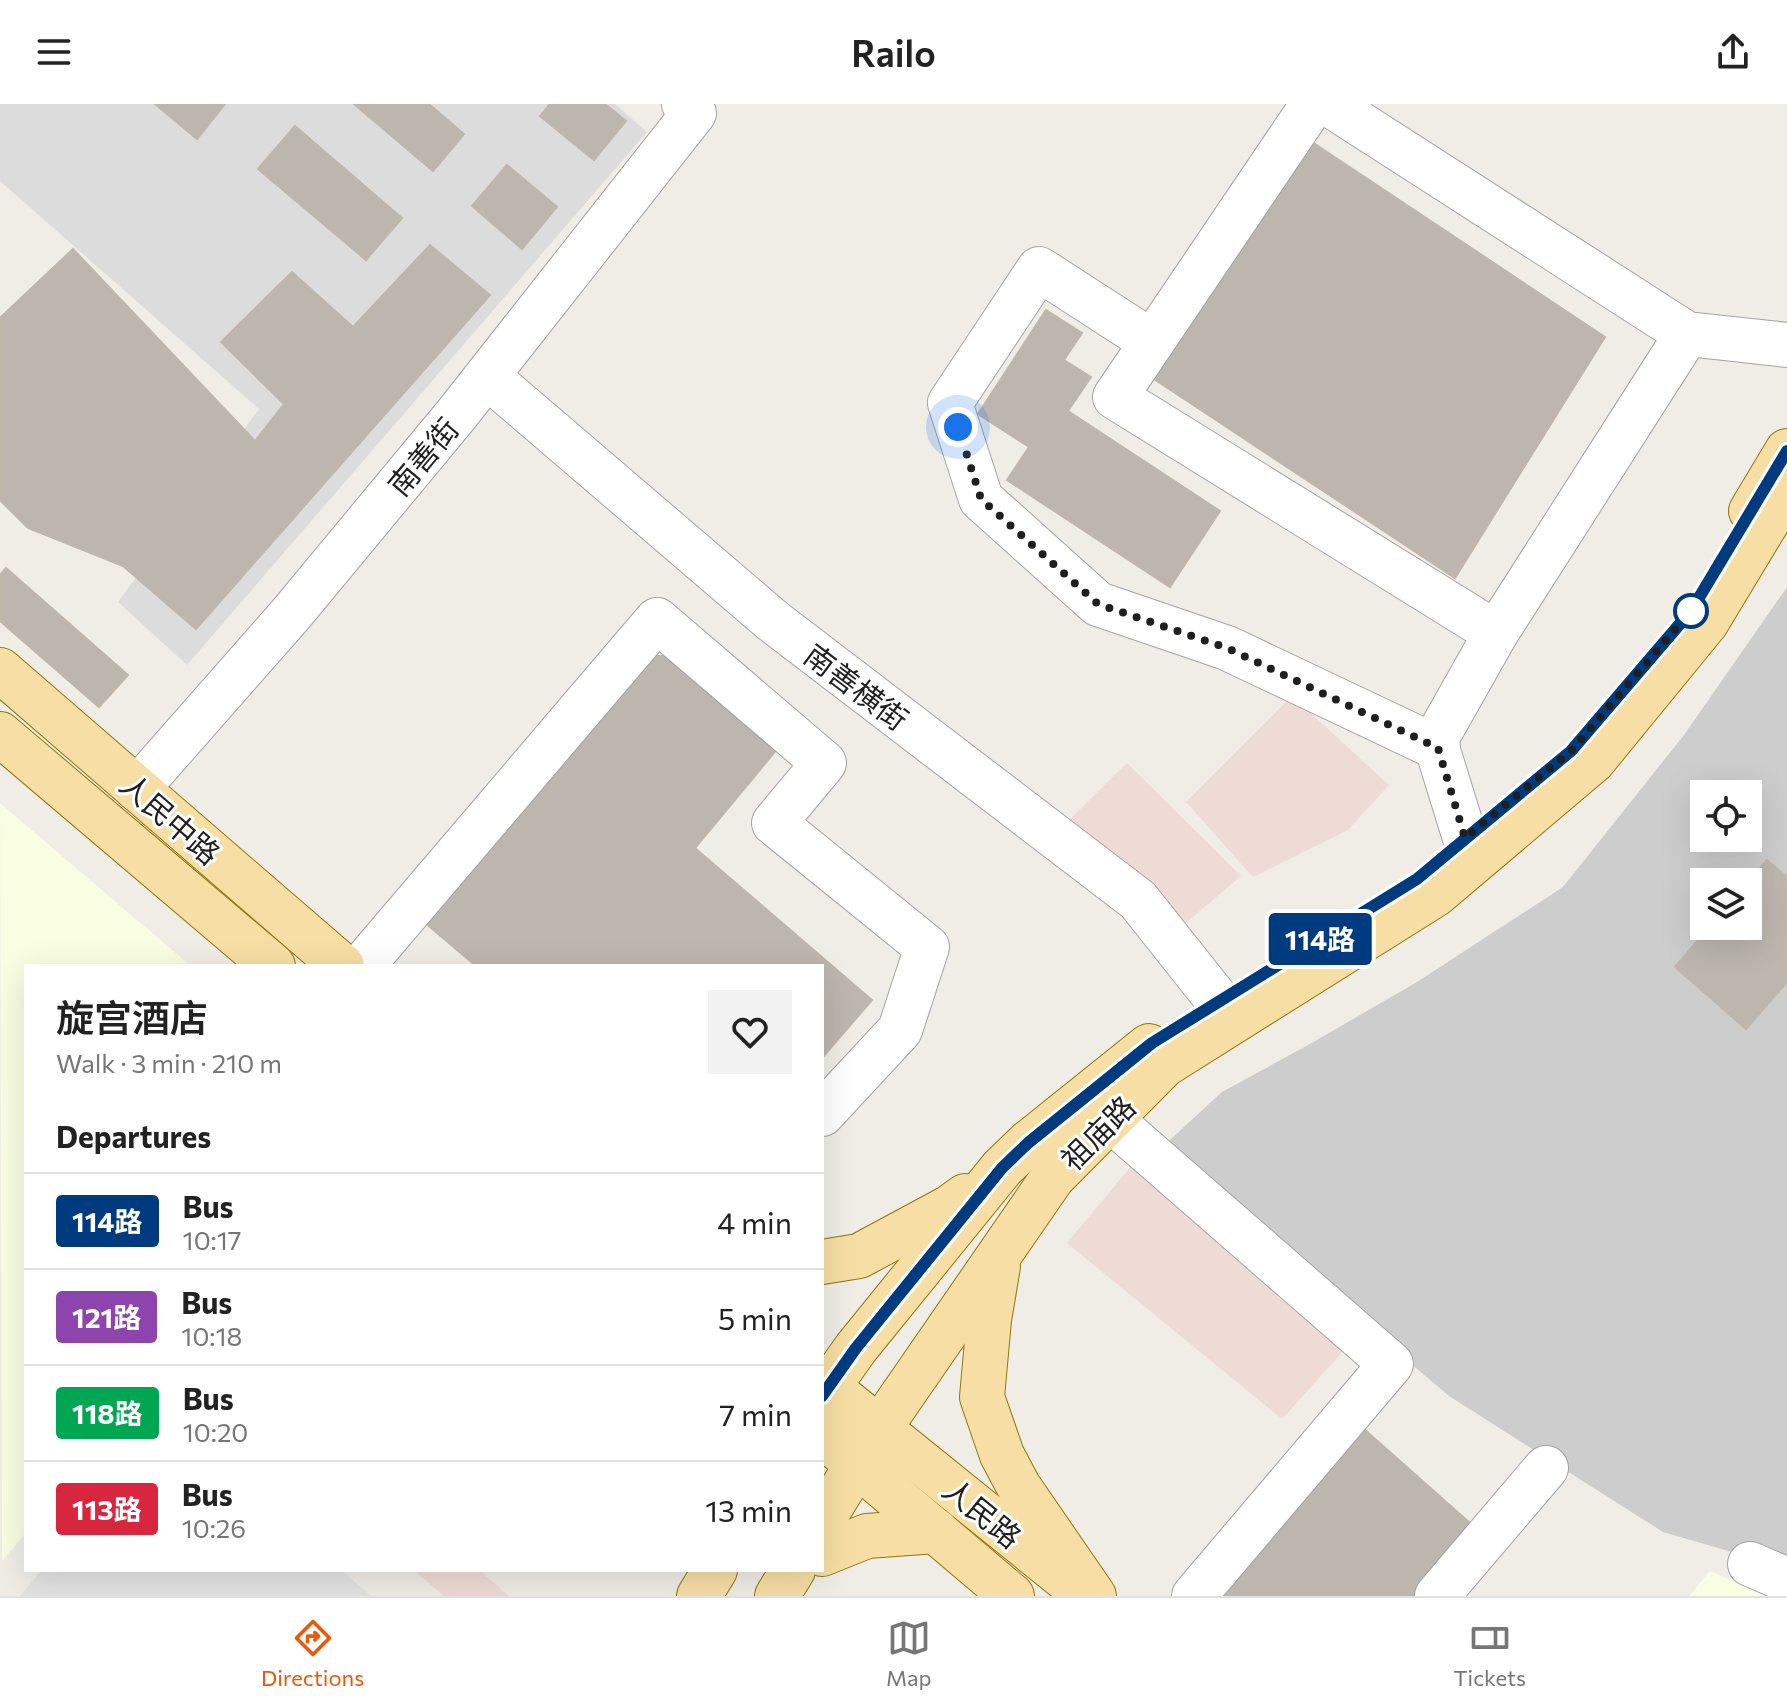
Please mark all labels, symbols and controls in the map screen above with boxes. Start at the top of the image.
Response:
icon: menu [32,30,76,74]
text: Railo [851,30,936,74]
icon: share [1711,30,1755,74]
your location [938,407,978,447]
street label: 南善街 [379,410,465,502]
unlabelled marker [1674,594,1708,628]
street label: 南善横街 [798,635,916,737]
street label: 人民中路 [114,765,228,871]
map controls [1690,780,1762,940]
button: locate [1690,780,1762,852]
button: layers [1690,868,1762,940]
line badge: 114路 [1264,913,1376,965]
text: 114路 [1285,922,1355,956]
button: heart [708,990,792,1074]
text: 旋宫酒店 [56,993,208,1040]
text: Walk · 3 min · 210 m [56,1047,282,1078]
street label: 祖庙路 [1052,1087,1142,1177]
text: Departures [56,1117,211,1154]
text: Bus [183,1187,234,1224]
text: 4 min [717,1203,792,1240]
text: 114路 [72,1204,143,1238]
text: 10:17 [183,1224,242,1255]
text: Bus [181,1283,232,1320]
text: 5 min [718,1299,792,1336]
text: 121路 [72,1300,141,1334]
text: 10:18 [181,1320,242,1351]
text: Bus [183,1379,234,1416]
text: 7 min [719,1395,792,1432]
text: 118路 [72,1396,143,1430]
text: 10:20 [183,1416,248,1447]
street label: 人民路 [936,1469,1030,1555]
text: Bus [182,1475,233,1512]
text: 13 min [705,1491,792,1528]
text: 113路 [72,1492,142,1526]
text: 10:26 [182,1512,246,1543]
tab: Directions [261,1616,364,1691]
tab: Map [886,1616,931,1691]
tab: Tickets [1453,1616,1526,1691]

